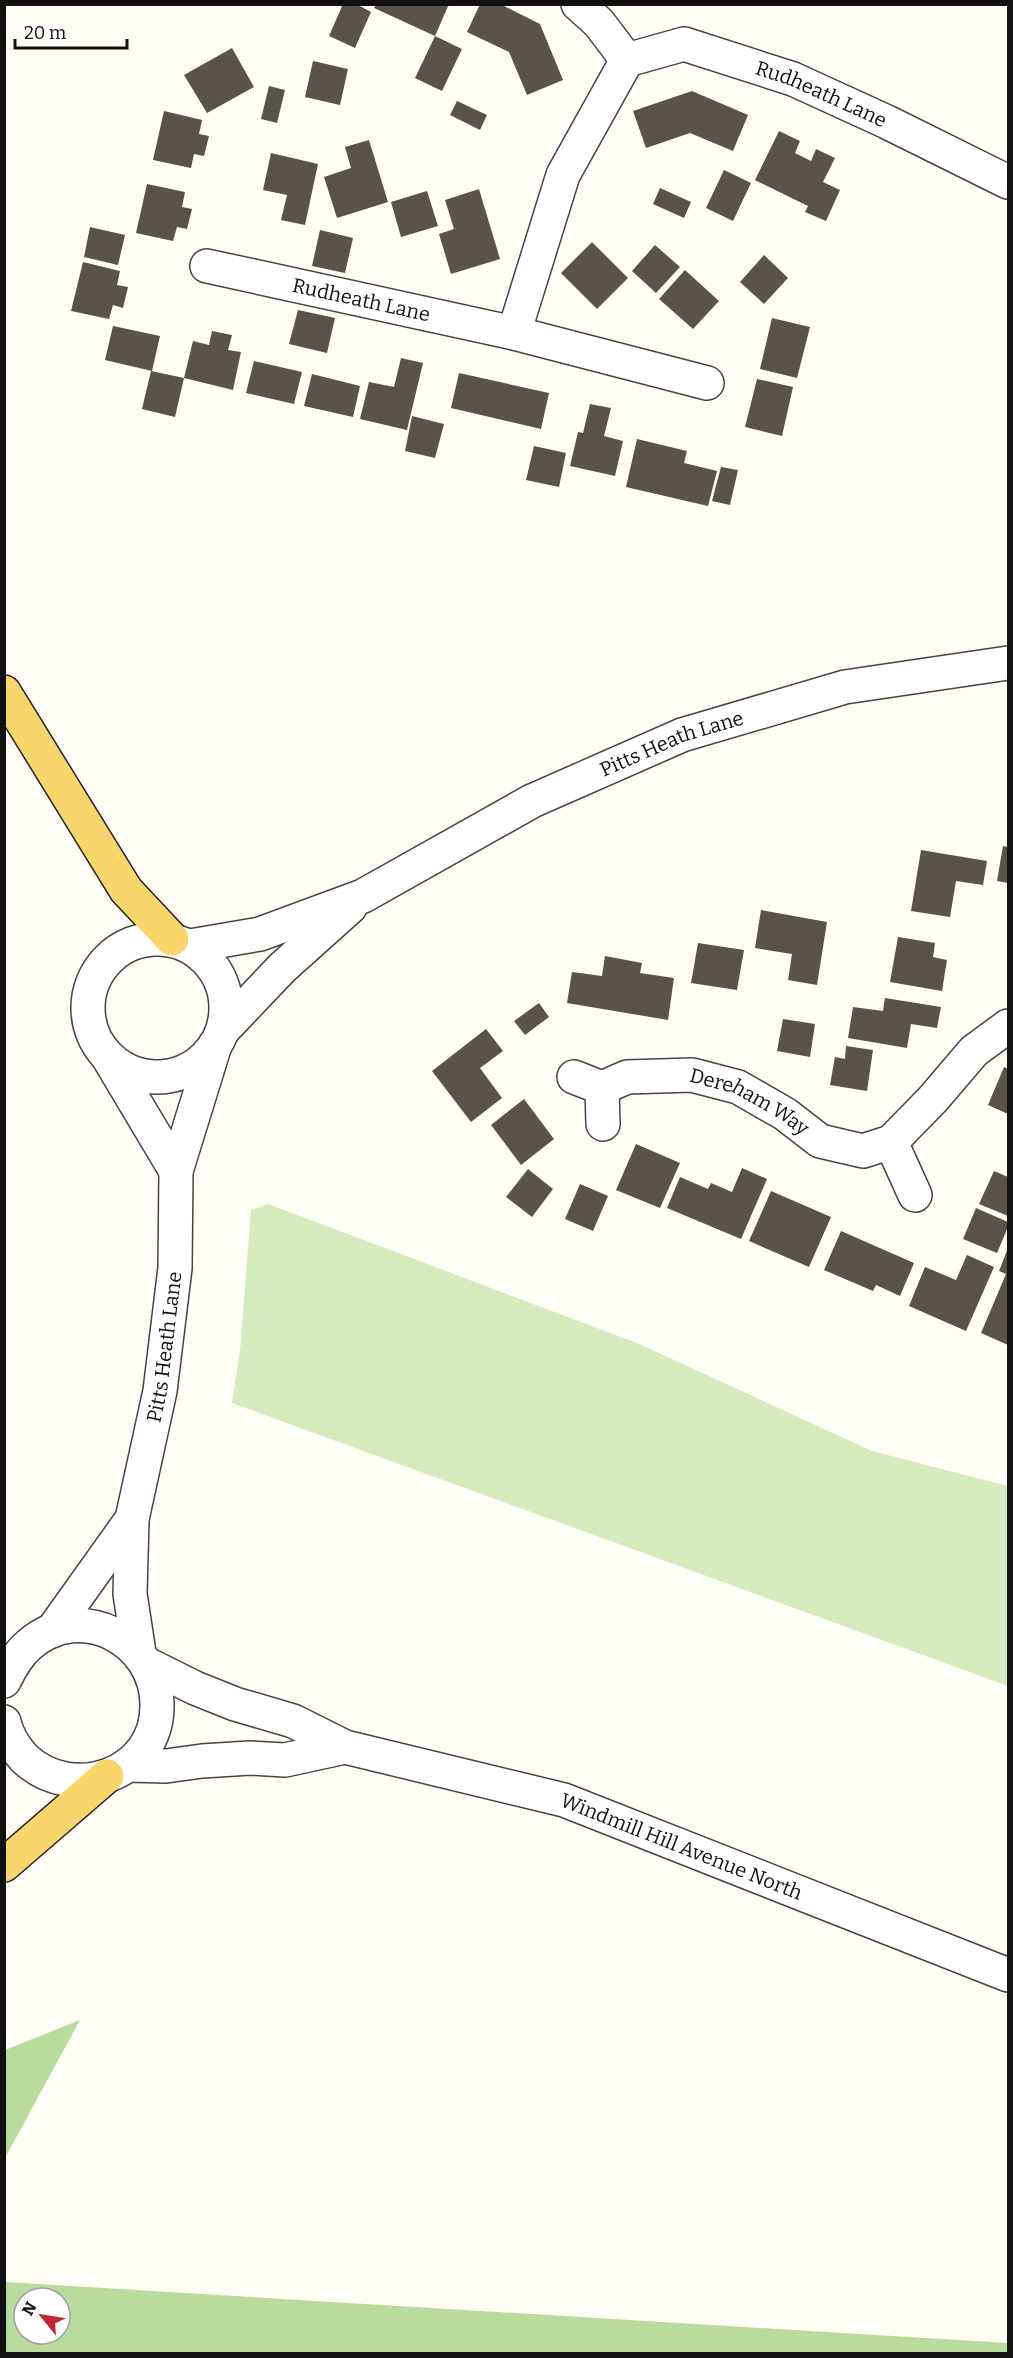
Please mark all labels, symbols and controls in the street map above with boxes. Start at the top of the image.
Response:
scale bar [15,12,128,50]
text: 20 m [24,22,66,44]
street label: Rudheath Lane [753,56,891,132]
street label: Rudheath Lane [290,273,432,326]
street label: Pitts Heath Lane [596,706,746,782]
street label: Dereham Way [687,1063,814,1140]
street label: Pitts Heath Lane [142,1270,186,1425]
street label: Windmill Hill Avenue North [557,1788,806,1905]
north arrow [12,2286,72,2346]
text: N [18,2299,41,2319]

